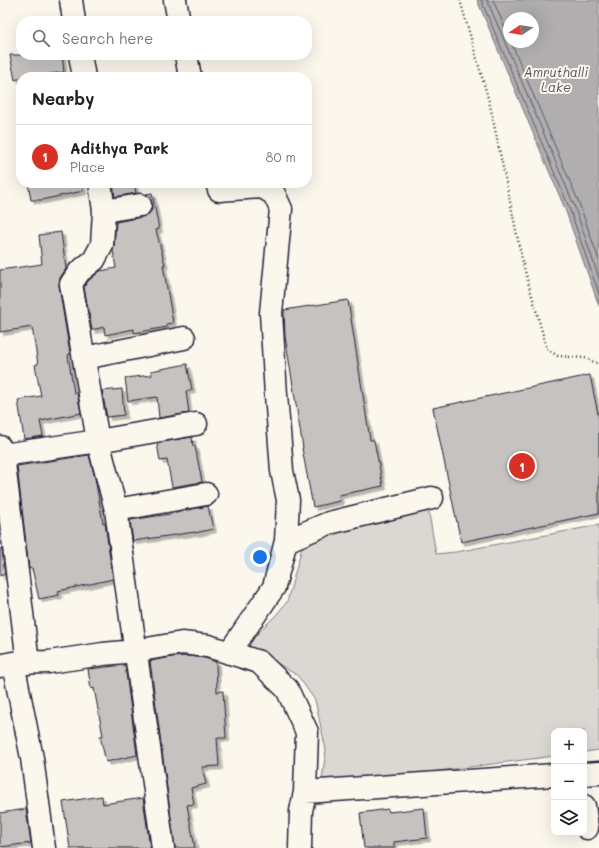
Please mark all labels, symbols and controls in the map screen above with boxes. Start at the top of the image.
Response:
north arrow [503,12,539,48]
search box [16,16,312,60]
icon: search [30,27,52,49]
text: Search here [62,28,153,48]
water label: Amruthalli Lake [524,63,588,95]
text: Nearby [32,87,94,109]
text: Adithya Park [70,138,169,158]
text: 1 [42,148,48,165]
text: 80 m [266,148,296,165]
text: Place [70,158,105,175]
pin: 1 [509,451,535,481]
your location [250,547,270,567]
map controls [551,728,587,836]
button: + [551,728,587,764]
button: − [551,764,587,800]
button: layers [551,800,587,836]

